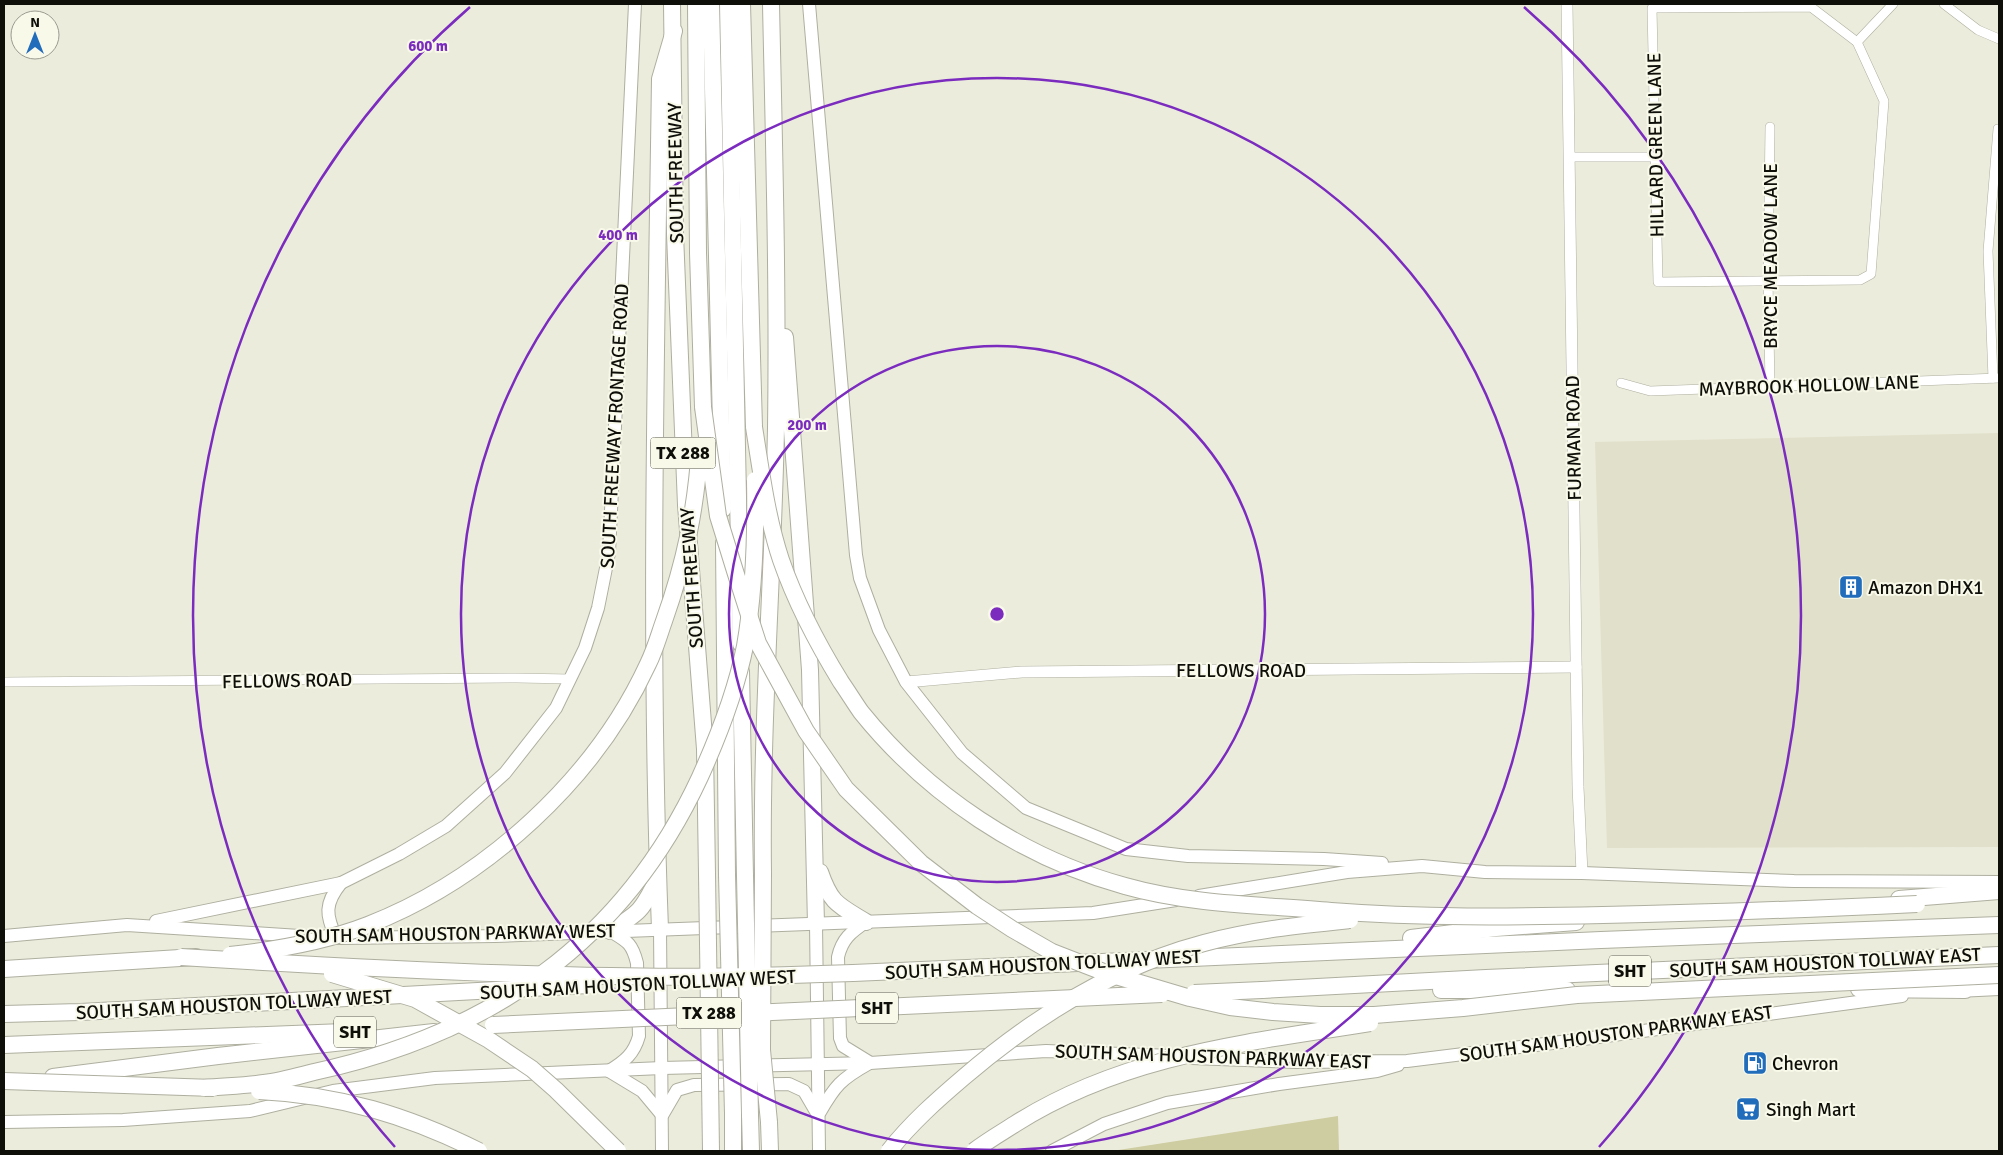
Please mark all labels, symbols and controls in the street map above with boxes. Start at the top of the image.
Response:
north arrow [10,10,60,60]
text: N [30,14,40,31]
text: 600 m [408,37,448,55]
street label: HILLARD GREEN LANE [1642,52,1670,237]
street label: SOUTH FREEWAY [663,102,689,244]
street label: BRYCE MEADOW LANE [1759,163,1783,349]
text: 400 m [598,226,638,244]
street label: SOUTH FREEWAY FRONTAGE ROAD [596,283,634,569]
street label: MAYBROOK HOLLOW LANE [1698,370,1920,402]
street label: FURMAN ROAD [1561,375,1587,501]
text: 200 m [787,416,827,434]
road number: TX 288 [650,438,716,468]
street label: SOUTH FREEWAY [675,506,709,649]
building icon: Amazon DHX1 [1838,574,1864,600]
place label: Amazon DHX1 [1868,576,1984,600]
centre of rings [988,605,1006,623]
street label: FELLOWS ROAD [1176,659,1306,683]
street label: FELLOWS ROAD [222,668,352,694]
street label: SOUTH SAM HOUSTON PARKWAY WEST [295,919,616,949]
street label: SOUTH SAM HOUSTON TOLLWAY EAST [1669,943,1982,983]
street label: SOUTH SAM HOUSTON TOLLWAY WEST [884,945,1202,985]
road number: SHT [1609,956,1651,986]
street label: SOUTH SAM HOUSTON TOLLWAY WEST [479,965,797,1005]
street label: SOUTH SAM HOUSTON TOLLWAY WEST [75,985,393,1025]
road number: SHT [856,992,898,1024]
road number: TX 288 [676,998,742,1028]
street label: SOUTH SAM HOUSTON PARKWAY EAST [1458,1000,1775,1068]
road number: SHT [334,1016,376,1048]
street label: SOUTH SAM HOUSTON PARKWAY EAST [1055,1039,1372,1075]
fuel station icon: Chevron [1742,1050,1768,1076]
place label: Chevron [1772,1052,1839,1076]
supermarket icon: Singh Mart [1735,1096,1761,1122]
place label: Singh Mart [1766,1098,1856,1122]

